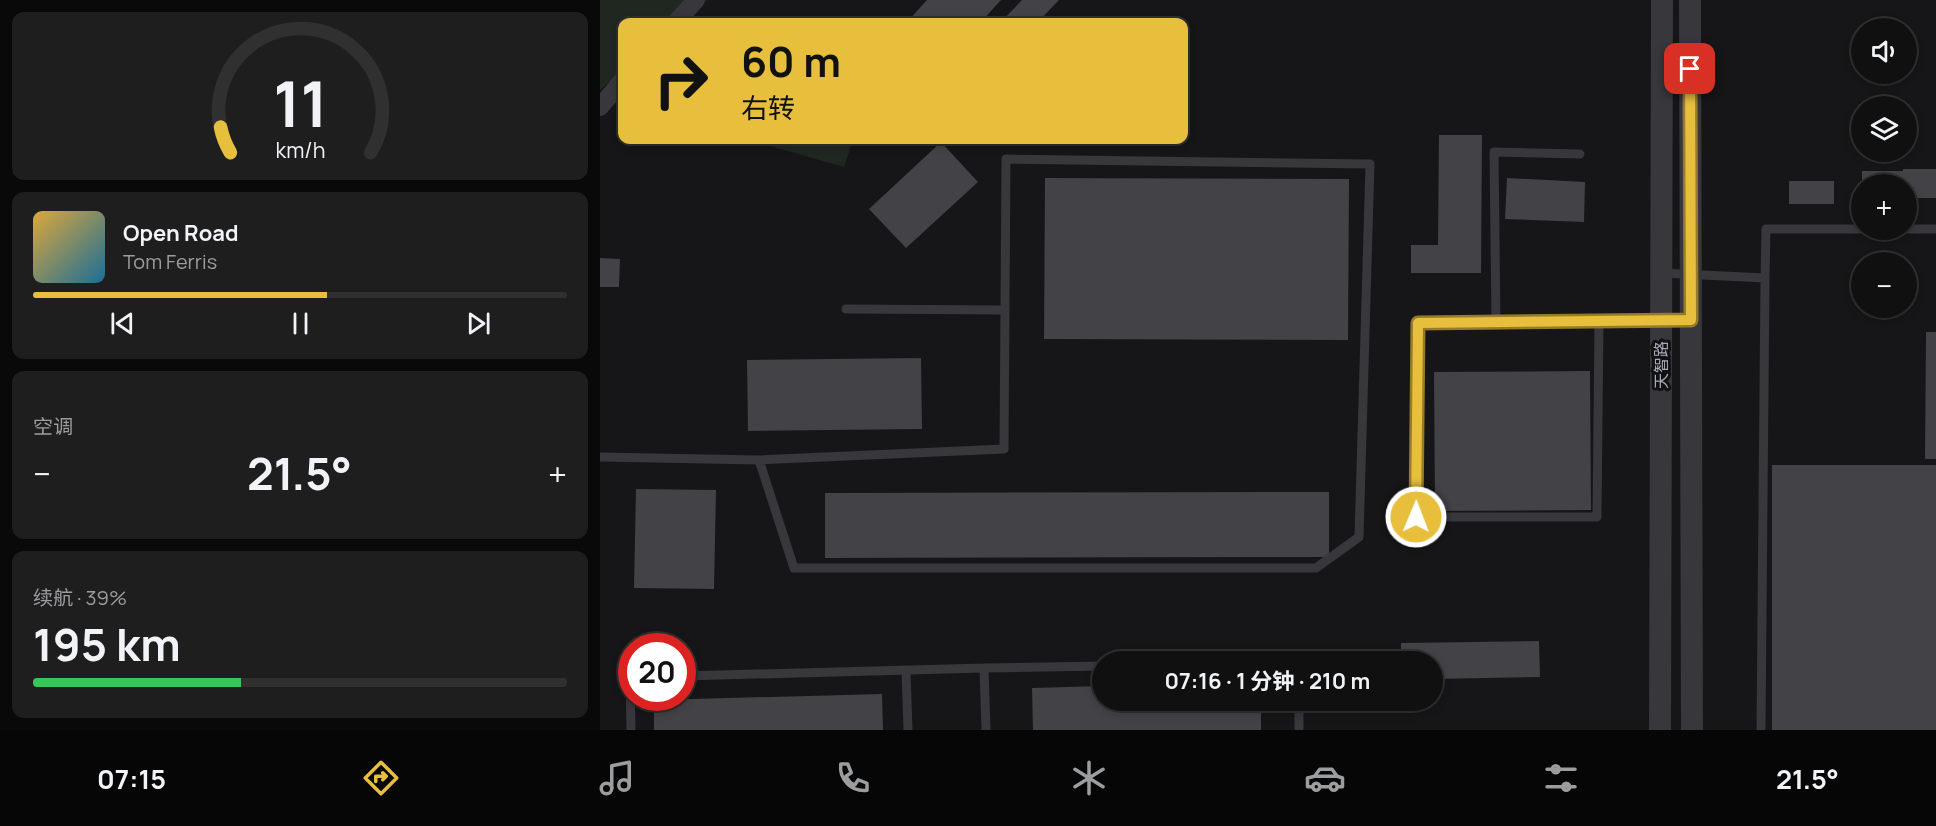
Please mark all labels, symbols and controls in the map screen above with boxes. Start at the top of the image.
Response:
map controls [1851,18,1917,318]
button: sound [1851,18,1917,84]
text: 60 m [741,32,841,90]
icon: right [642,42,720,120]
pin [1664,43,1715,94]
icon: arrive [1673,52,1706,85]
text: 11 [273,60,327,146]
text: 右转 [741,89,795,126]
button: layers [1851,96,1917,162]
text: km/h [275,135,325,164]
button: + [1851,174,1917,240]
text: Open Road [123,218,238,248]
text: Tom Ferris [123,248,217,275]
button: − [1851,252,1917,318]
icon: previous [106,307,139,340]
icon: pause [284,307,317,340]
icon: next [462,307,495,340]
street label: 天智路 [1650,341,1672,389]
text: 空调 [33,413,73,440]
text: 21.5° [247,442,352,504]
text: − [33,451,51,496]
text: + [548,451,567,496]
position arrow [1384,485,1448,549]
text: 续航 · 39% [33,584,127,611]
text: 195 km [33,613,181,675]
speed limit sign: 20 [618,633,696,711]
text: 07:16 · 1 分钟 · 210 m [1165,666,1370,696]
icon: directions [360,757,402,799]
icon: music [596,757,638,799]
icon: phone [832,757,874,799]
icon: climate [1068,757,1110,799]
icon: car [1304,757,1346,799]
icon: filters [1540,757,1582,799]
text: 07:15 [97,760,166,797]
text: 21.5° [1776,760,1839,797]

